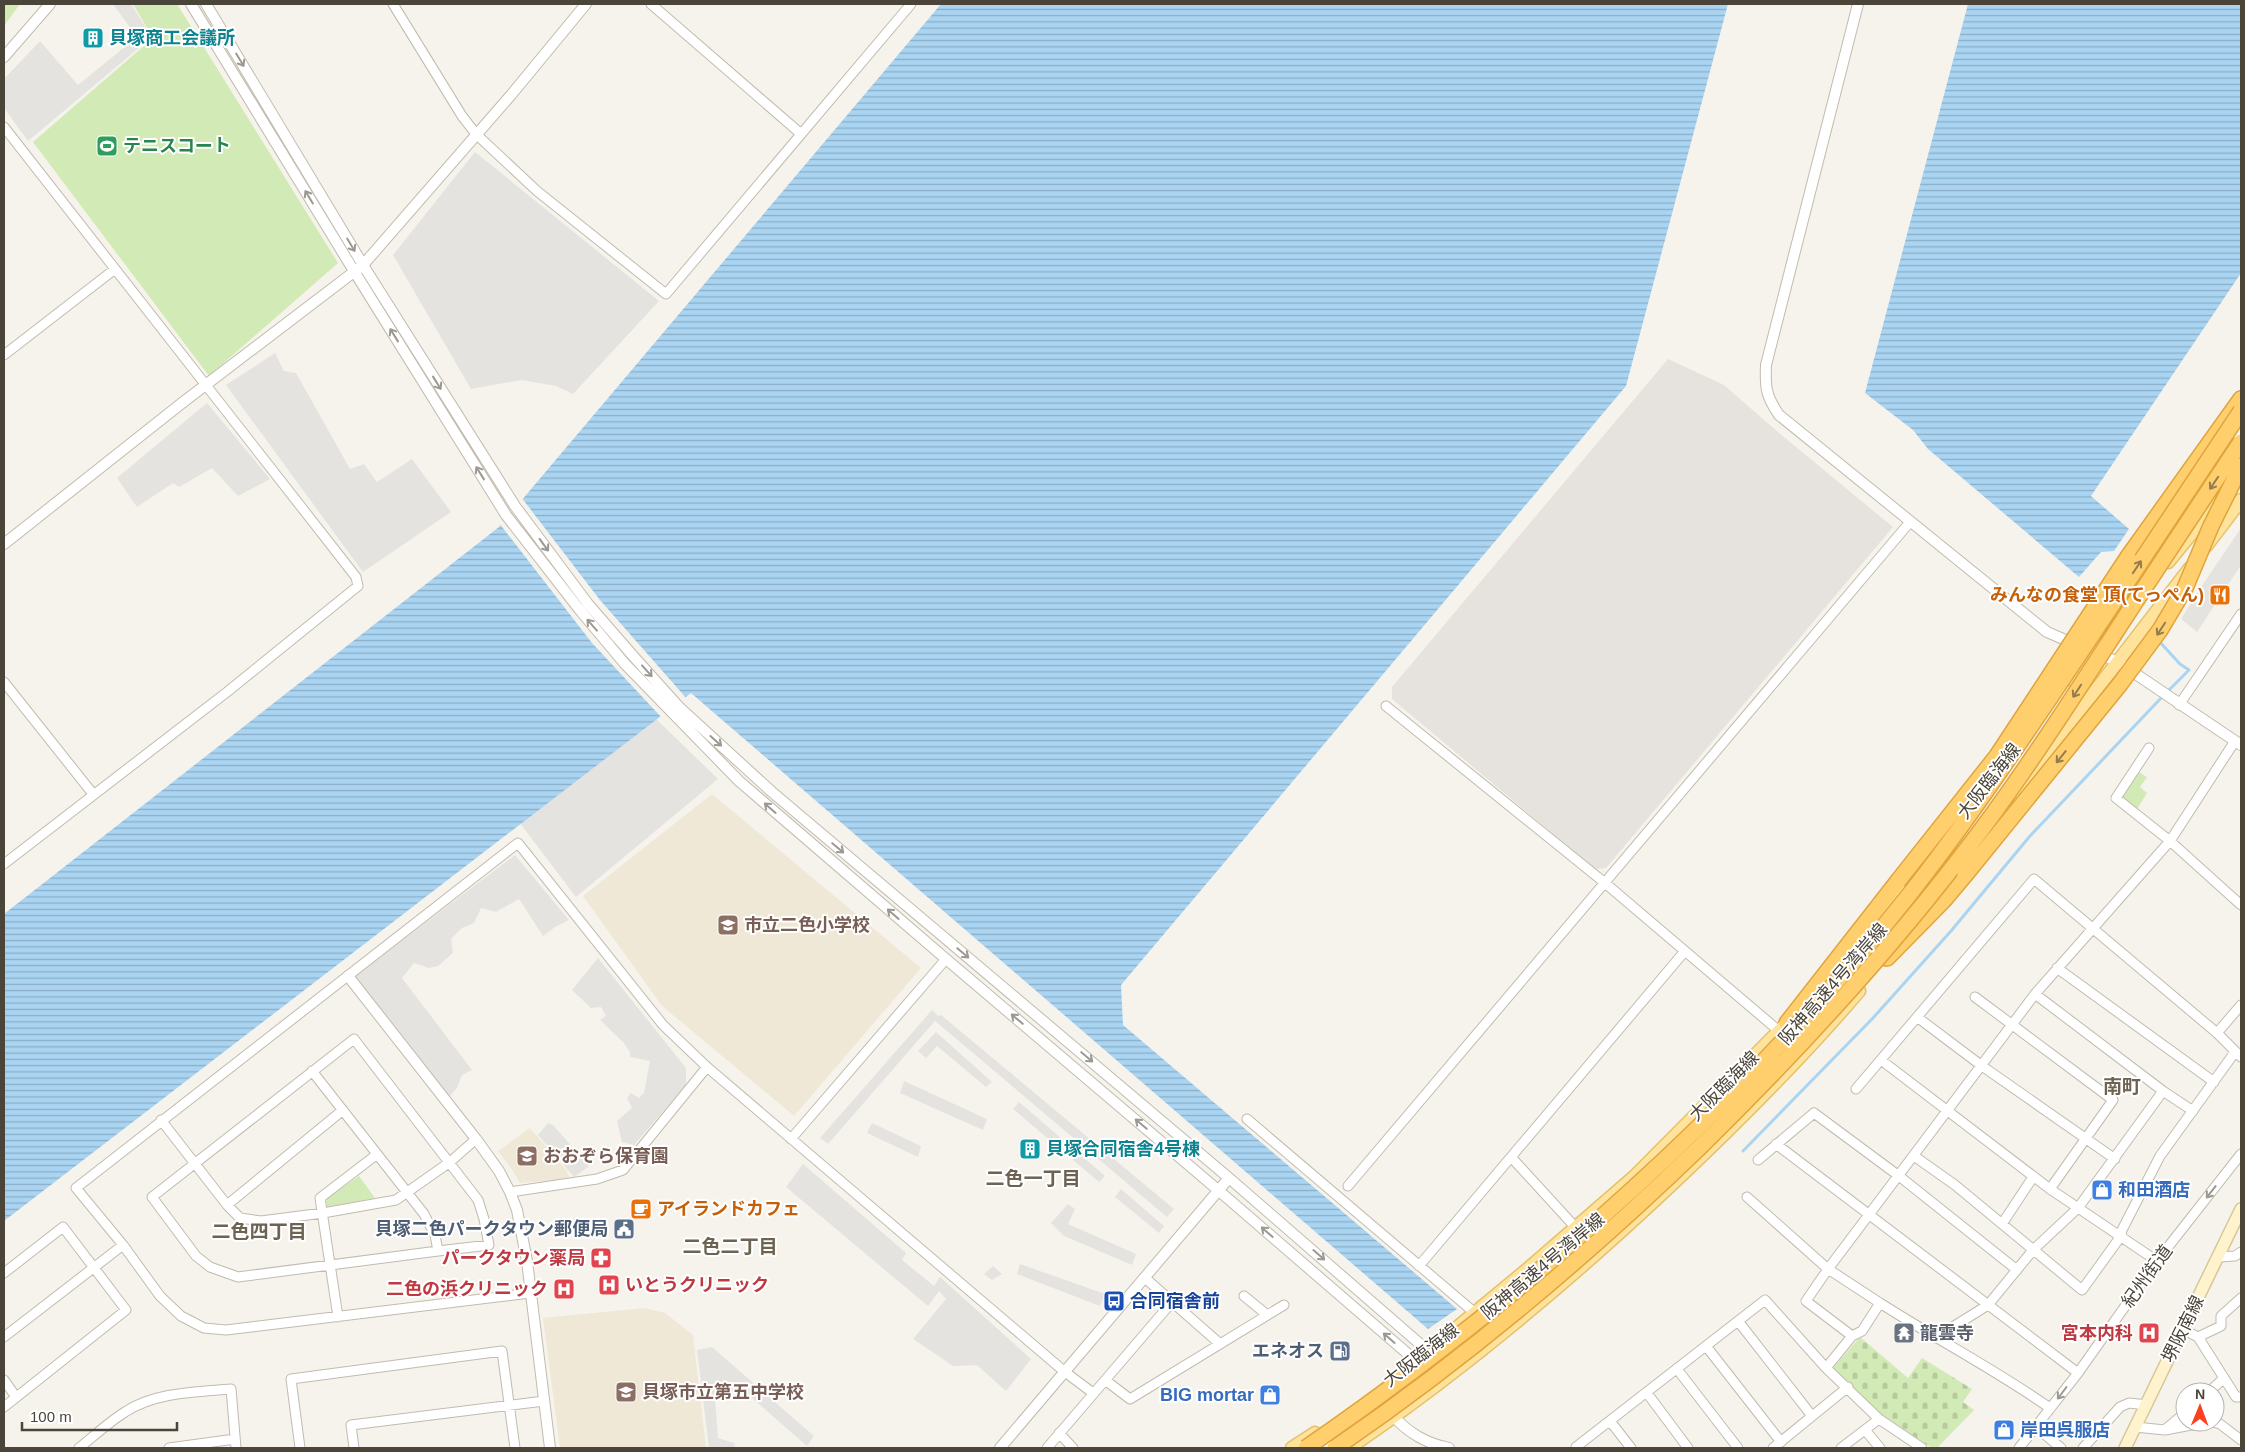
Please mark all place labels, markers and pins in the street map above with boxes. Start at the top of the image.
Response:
building icon: 貝塚商工会議所 [81,26,105,50]
place label: 貝塚商工会議所 [109,28,235,48]
sports icon: テニスコート [95,134,119,158]
place label: テニスコート [123,136,231,156]
restaurant icon: みんなの食堂 頂(てっぺん) [2208,583,2232,607]
place label: みんなの食堂 頂(てっぺん) [1990,585,2204,605]
school or university icon: 市立二色小学校 [716,913,740,937]
place label: 市立二色小学校 [744,915,870,935]
building icon: 貝塚合同宿舎4号棟 [1018,1137,1042,1161]
place label: 貝塚合同宿舎4号棟 [1046,1139,1200,1159]
school or university icon: おおぞら保育園 [515,1144,539,1168]
place label: おおぞら保育園 [543,1146,669,1166]
shop icon: 和田酒店 [2090,1178,2114,1202]
place label: 和田酒店 [2118,1180,2190,1200]
cafe icon: アイランドカフェ [629,1197,653,1221]
place label: アイランドカフェ [657,1199,800,1219]
public building icon: 貝塚二色パークタウン郵便局 [612,1217,636,1241]
place label: 貝塚二色パークタウン郵便局 [375,1219,608,1239]
pharmacy icon: パークタウン薬局 [589,1246,613,1270]
place label: パークタウン薬局 [442,1248,585,1268]
hospital icon: いとうクリニック [597,1273,621,1297]
place label: いとうクリニック [625,1275,769,1295]
hospital icon: 二色の浜クリニック [552,1277,576,1301]
place label: 二色の浜クリニック [386,1279,548,1299]
bus stop icon: 合同宿舎前 [1102,1289,1126,1313]
place label: 合同宿舎前 [1130,1291,1220,1311]
temple icon: 龍雲寺 [1892,1321,1916,1345]
hospital icon: 宮本内科 [2137,1321,2161,1345]
place label: 龍雲寺 [1920,1323,1974,1343]
place label: 宮本内科 [2061,1323,2133,1343]
fuel station icon: エネオス [1328,1339,1352,1363]
place label: エネオス [1252,1341,1324,1361]
school or university icon: 貝塚市立第五中学校 [614,1380,638,1404]
place label: 貝塚市立第五中学校 [642,1382,804,1402]
shop icon: BIG mortar [1258,1383,1282,1407]
place label: BIG mortar [1160,1385,1254,1405]
shop icon: 岸田呉服店 [1992,1418,2016,1442]
place label: 岸田呉服店 [2020,1420,2110,1440]

